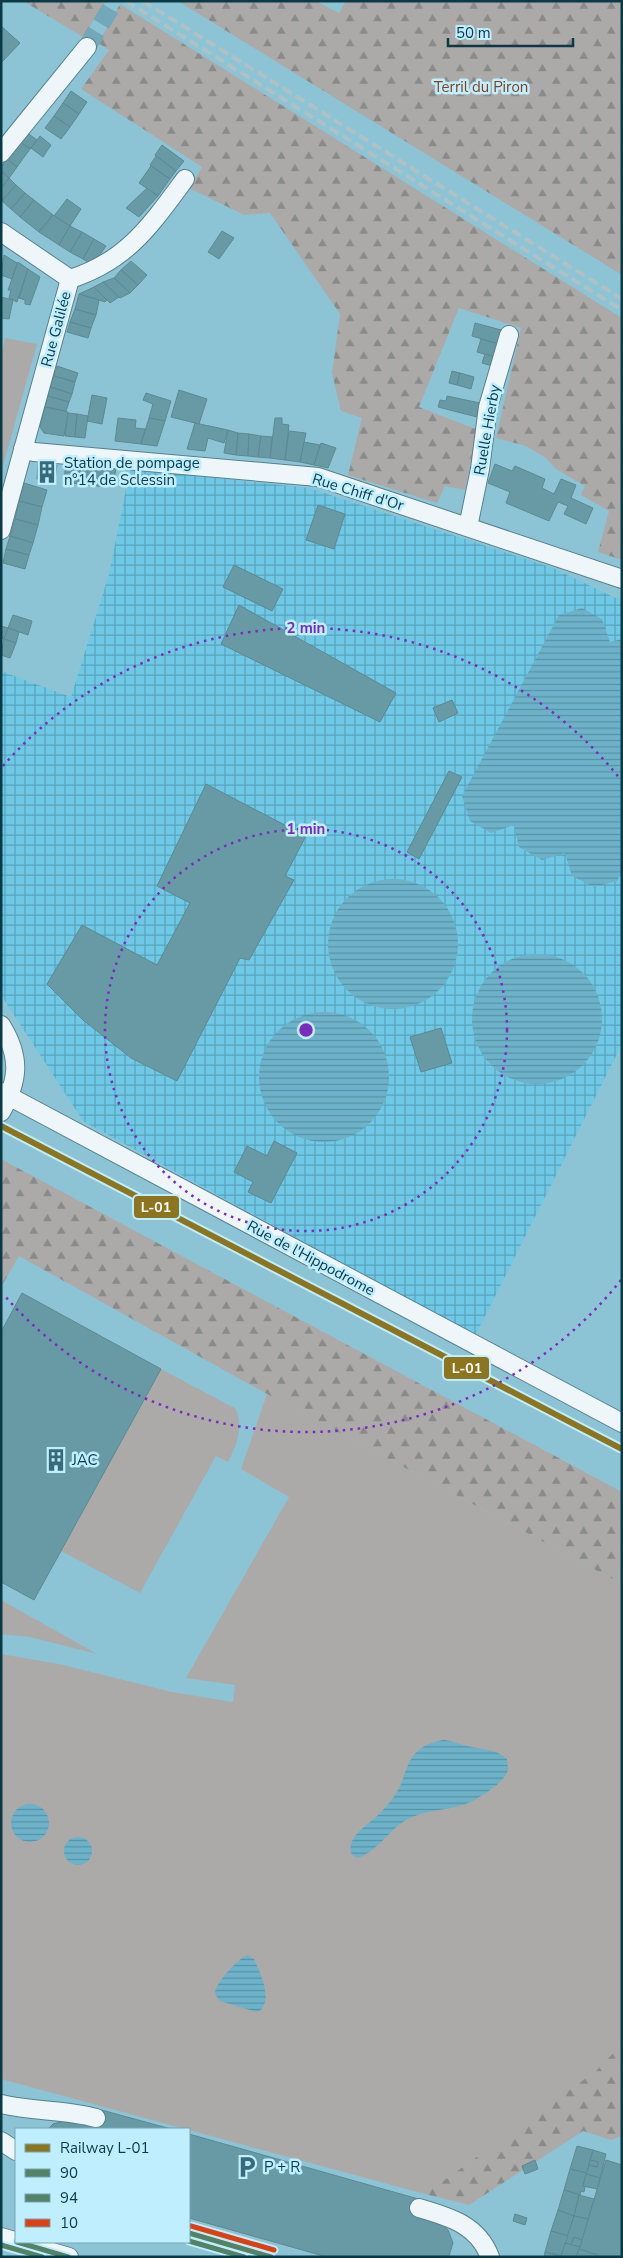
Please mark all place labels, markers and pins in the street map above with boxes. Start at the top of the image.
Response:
place label: Station de pompage n°14 de Sclessin [64,453,200,490]
building icon: Station de pompage n°14 de Sclessin [34,459,60,485]
centre of rings [297,1021,315,1039]
building icon: JAC [43,1447,69,1473]
place label: JAC [71,1450,98,1470]
parking icon: P + R [234,2154,260,2180]
place label: P + R [264,2157,300,2177]

